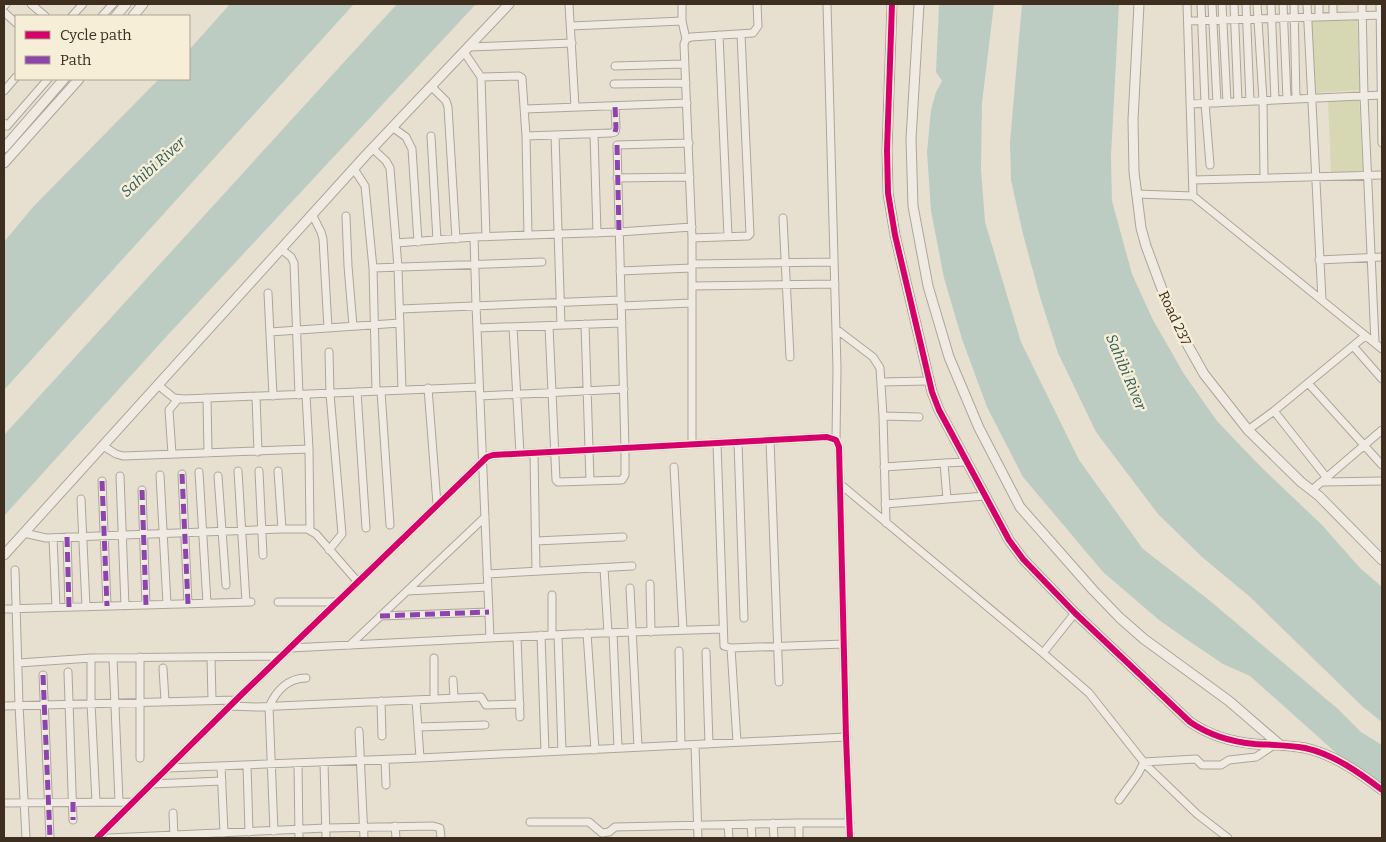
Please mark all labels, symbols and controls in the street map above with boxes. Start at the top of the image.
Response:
legend [15,15,190,80]
text: Cycle path [60,26,132,44]
text: Path [60,51,92,69]
water label: Sahibi River [117,133,190,201]
street label: Road 237 [1155,288,1195,348]
water label: Sahibi River [1102,331,1150,413]

